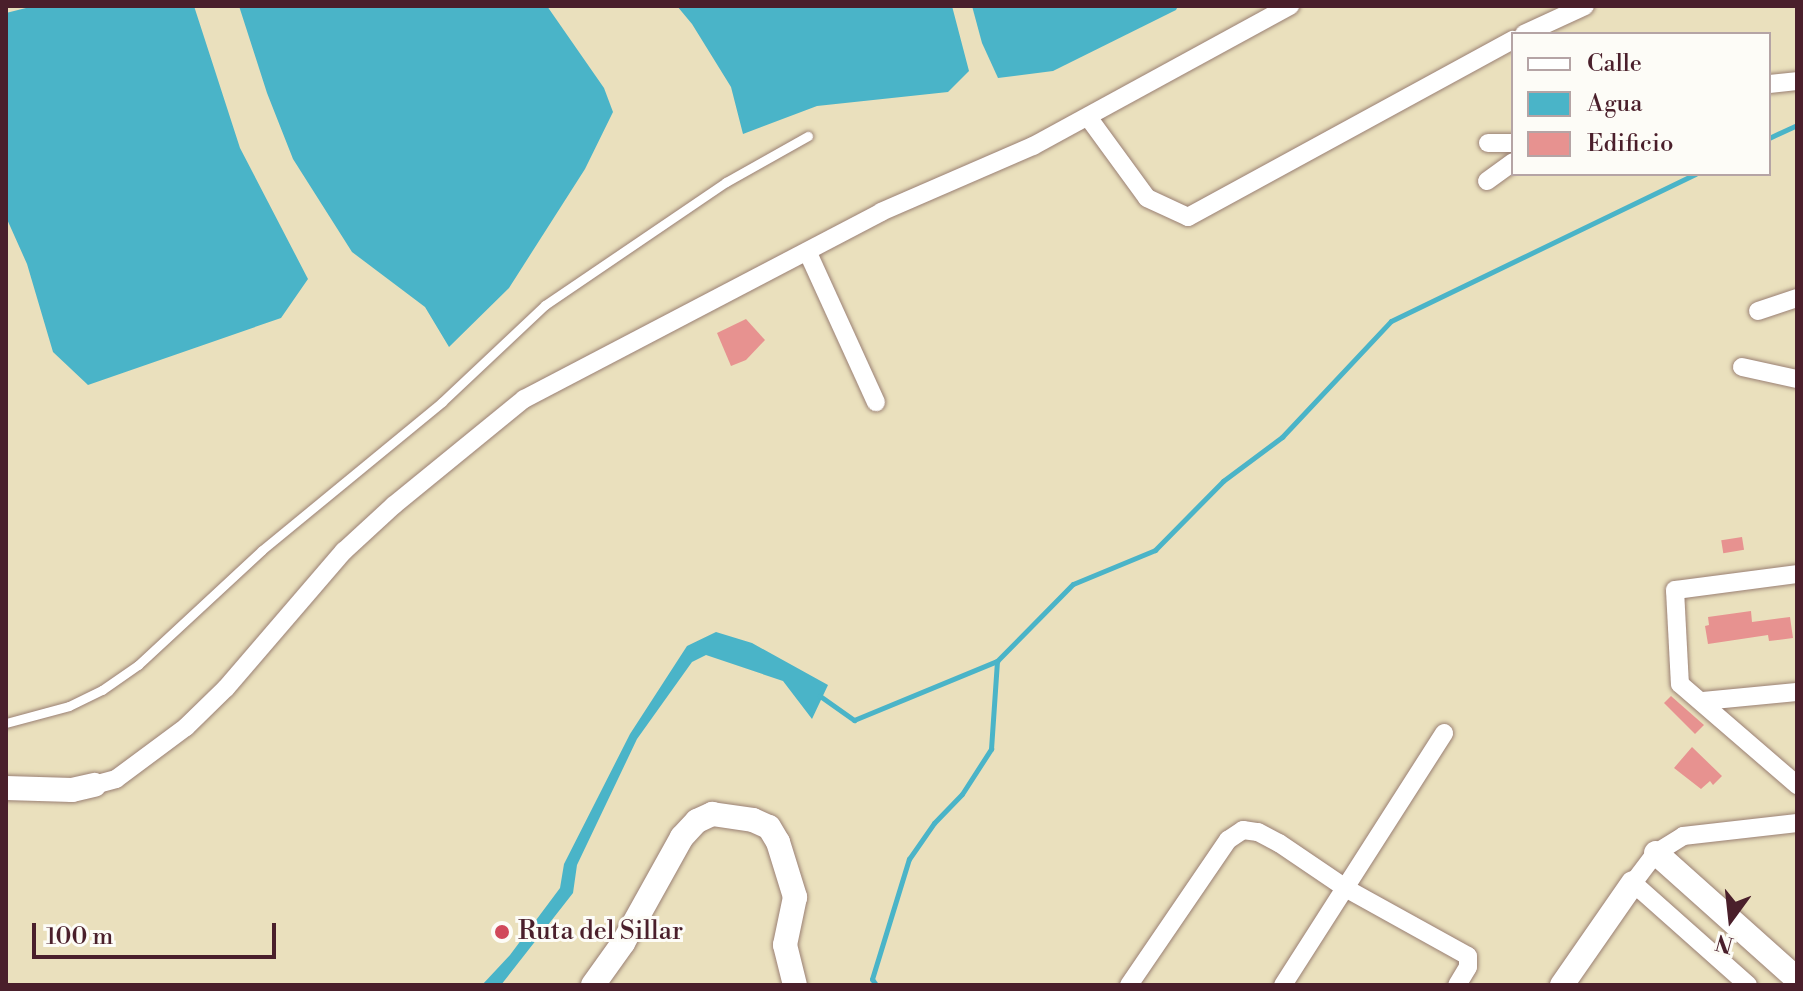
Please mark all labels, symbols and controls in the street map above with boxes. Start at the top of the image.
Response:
legend [1511,32,1771,176]
text: Calle [1587,49,1642,79]
text: Agua [1587,89,1642,119]
text: Edificio [1587,129,1673,159]
north arrow [1691,879,1771,959]
scale bar [36,907,280,957]
place label: Ruta del Sillar [518,916,683,948]
text: 100 m [46,922,113,952]
marker: Ruta del Sillar [493,923,511,941]
text: N [1713,927,1737,958]

